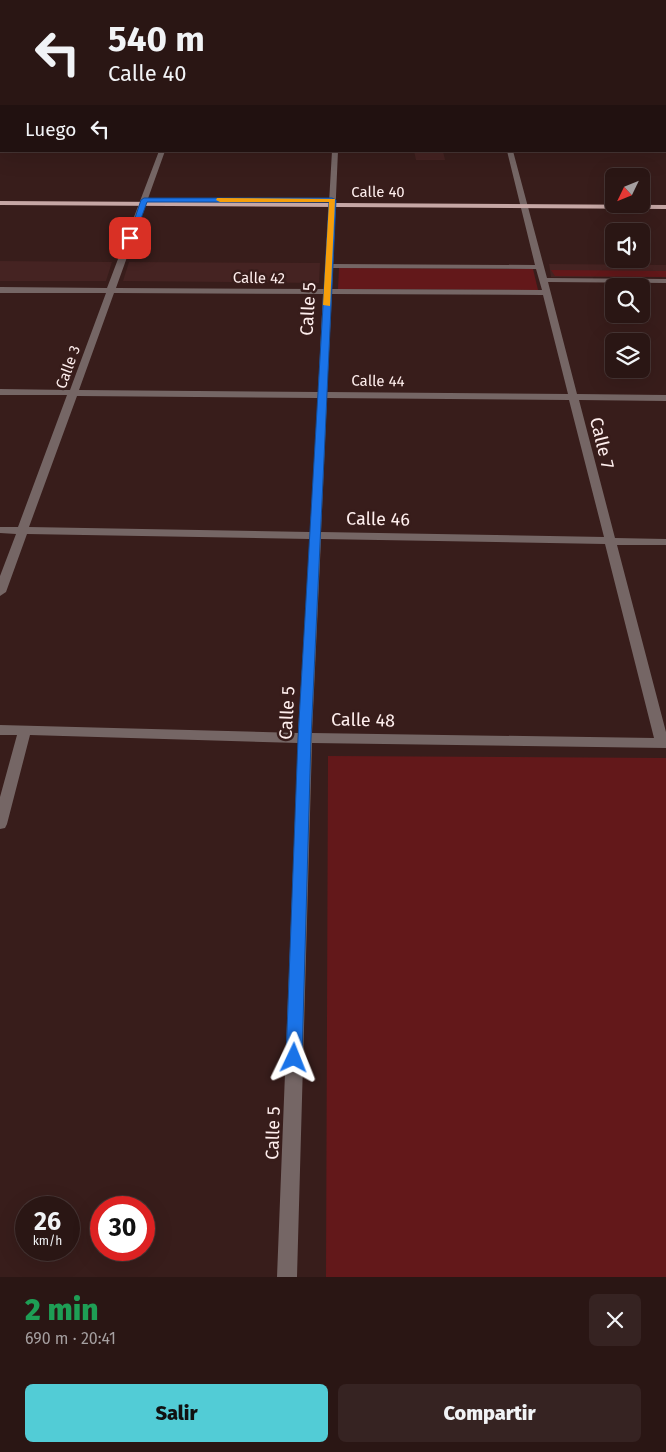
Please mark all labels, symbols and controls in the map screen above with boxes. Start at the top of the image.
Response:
text: 540 m [108,18,205,60]
icon: left [25,20,90,85]
text: Calle 40 [108,60,186,87]
icon: left [86,115,114,143]
text: Luego [25,118,76,141]
north arrow [605,168,650,212]
map controls [605,168,650,378]
street label: Calle 40 [351,183,405,201]
pin [109,217,151,259]
button: sound [605,223,650,268]
icon: arrive [116,224,144,252]
street label: Calle 42 [233,269,285,287]
button: search [605,278,650,323]
street label: Calle 5 [296,282,320,336]
button: layers [605,333,650,378]
street label: Calle 3 [52,343,84,391]
street label: Calle 44 [351,372,405,390]
street label: Calle 7 [585,415,619,471]
street label: Calle 46 [346,507,410,531]
street label: Calle 5 [275,686,299,740]
street label: Calle 48 [331,708,395,732]
position arrow [267,1031,319,1083]
street label: Calle 5 [261,1106,285,1160]
speed limit sign: 30 [90,1196,155,1261]
text: 26 [34,1207,61,1237]
text: km/h [33,1234,62,1248]
text: 2 min [25,1292,98,1328]
button: close [589,1294,641,1346]
text: 690 m · 20:41 [25,1329,116,1348]
button: Salir [25,1384,328,1442]
button: Compartir [338,1384,641,1442]

